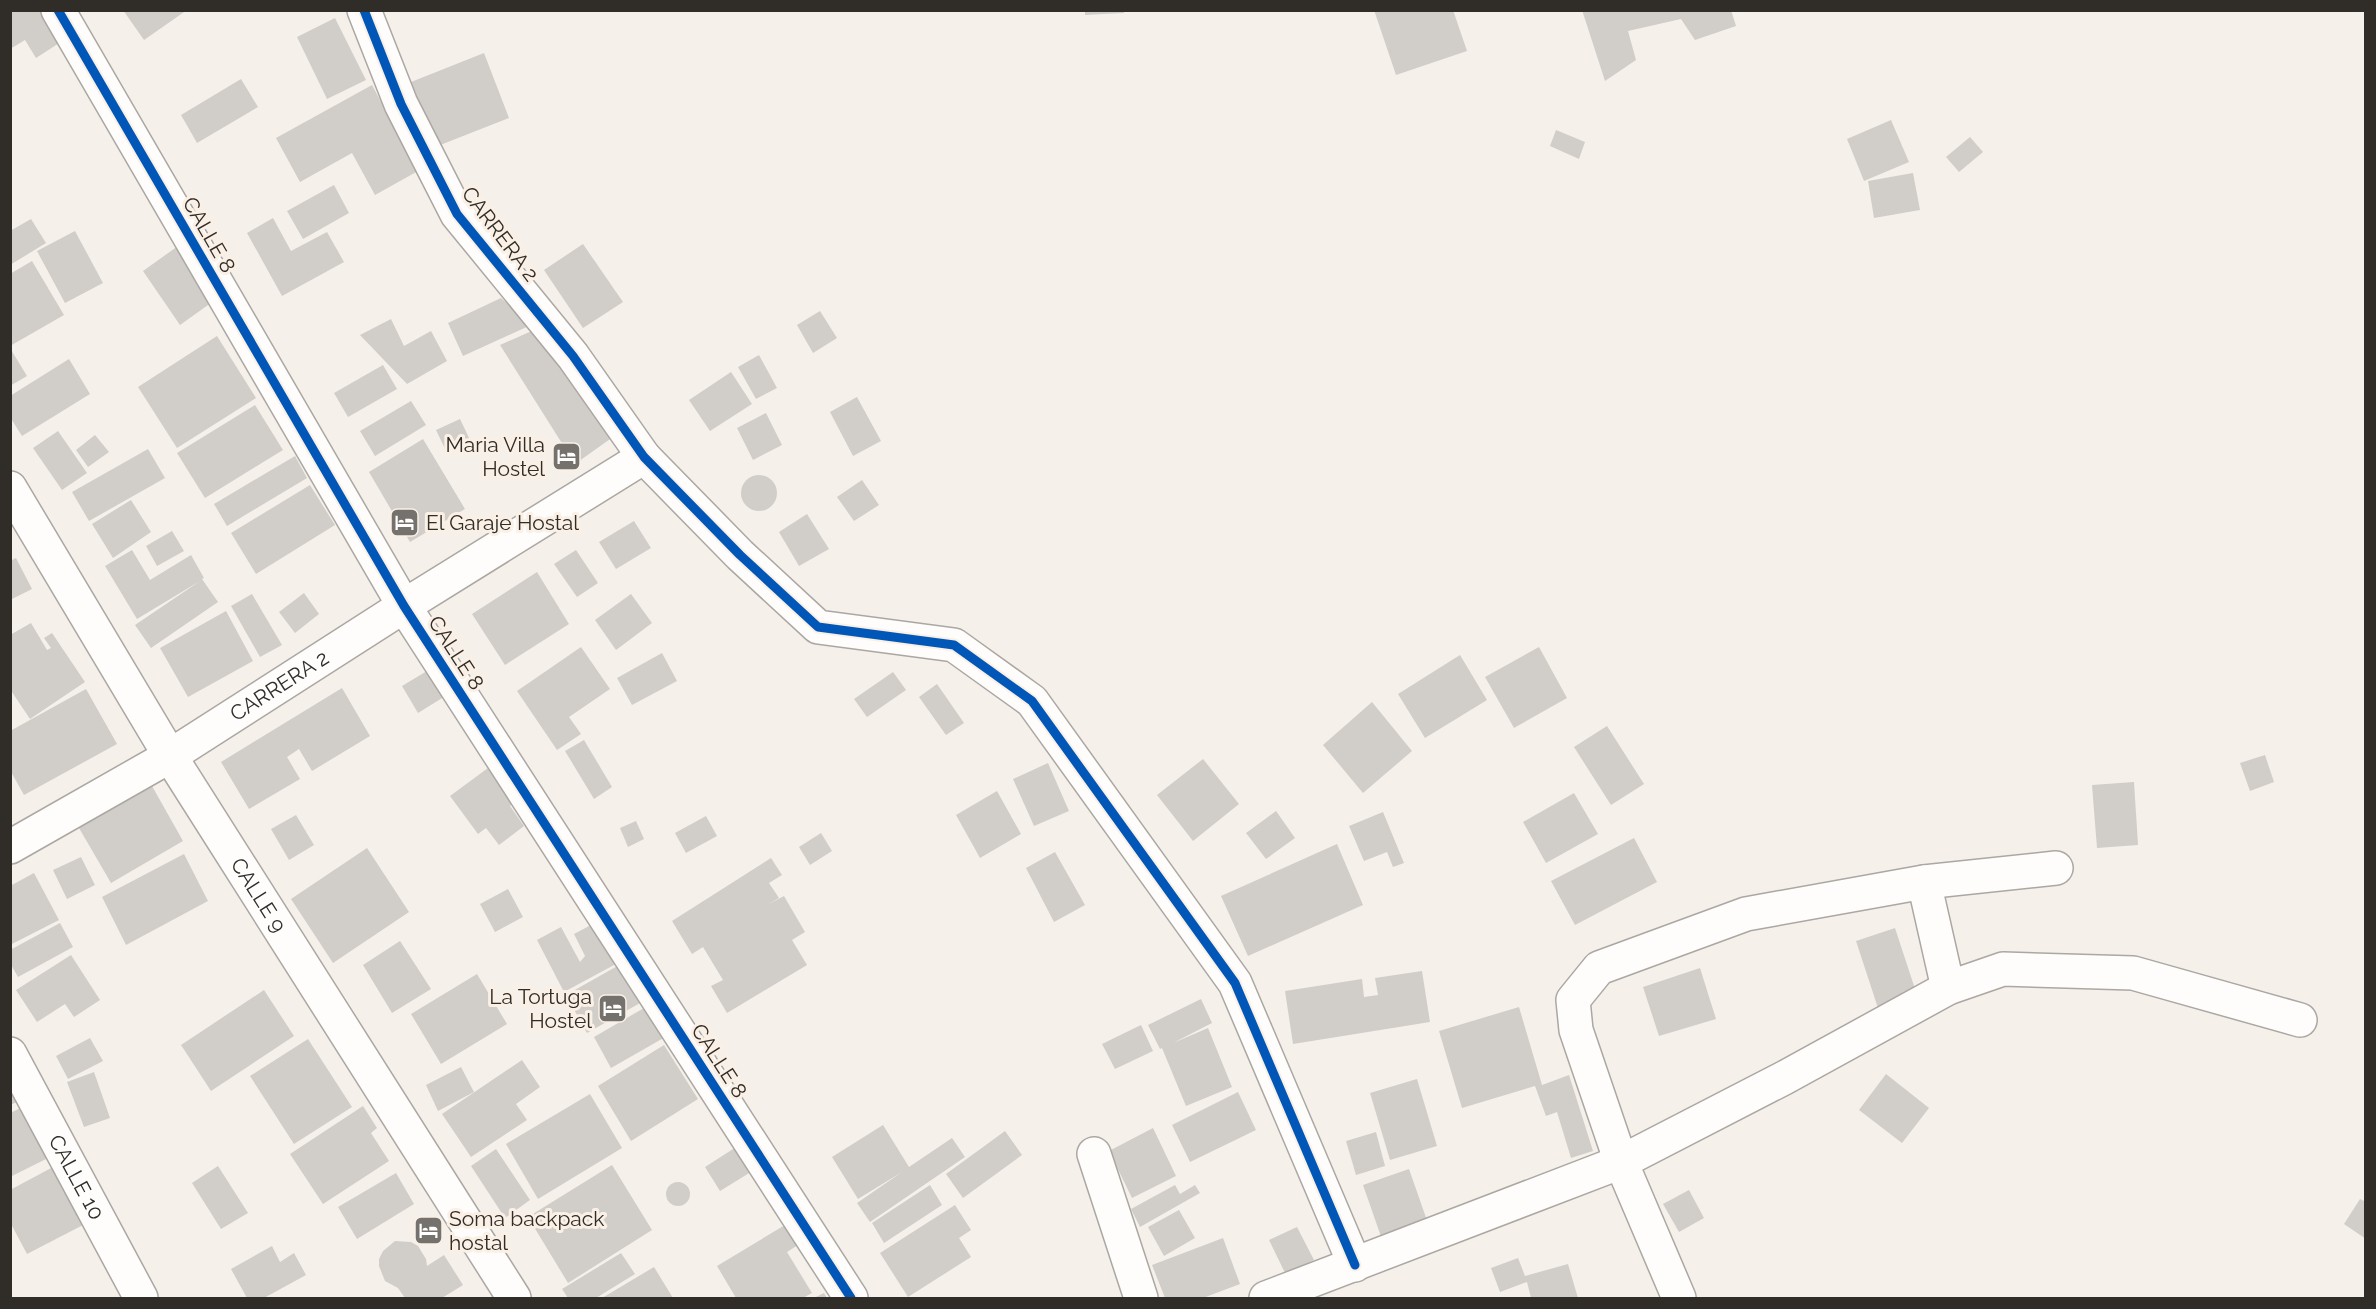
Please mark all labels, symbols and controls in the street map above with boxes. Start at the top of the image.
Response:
street label: CARRERA 2 [457,181,544,286]
street label: CALLE 8 [178,192,241,277]
place label: Maria Villa Hostel [446,432,545,481]
hotel icon: Maria Villa Hostel [550,441,582,473]
hotel icon: El Garaje Hostal [389,507,421,539]
place label: El Garaje Hostal [426,510,579,535]
street label: CALLE 8 [423,611,490,695]
street label: CARRERA 2 [225,645,333,726]
street label: CALLE 9 [226,853,292,937]
place label: La Tortuga Hostel [489,984,592,1033]
hotel icon: La Tortuga Hostel [597,993,629,1025]
street label: CALLE 8 [686,1019,753,1103]
street label: CALLE 10 [44,1130,110,1224]
place label: Soma backpack hostal [449,1206,604,1255]
hotel icon: Soma backpack hostal [412,1215,444,1247]

